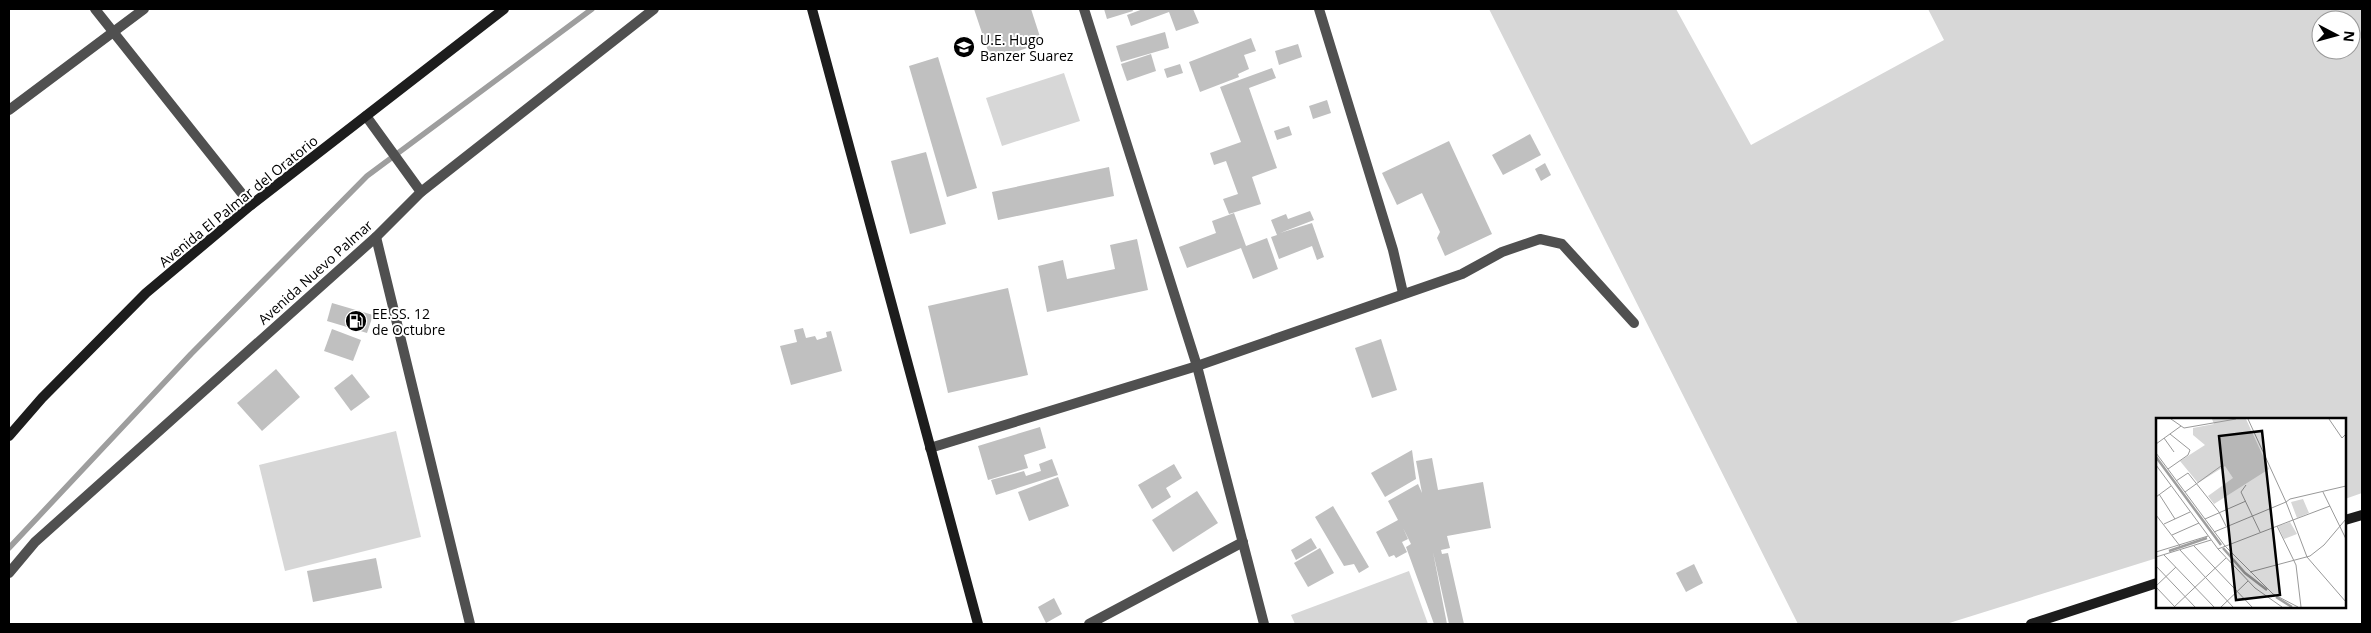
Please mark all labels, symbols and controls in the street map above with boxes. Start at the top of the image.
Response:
north arrow [2311,10,2361,60]
place label: U.E. Hugo Banzer Suarez [980,30,1074,65]
text: N [2339,30,2359,43]
school or university icon: U.E. Hugo Banzer Suarez [952,35,976,59]
street label: Avenida El Palmar del Oratorio [154,131,322,271]
street label: Avenida Nuevo Palmar [254,215,377,329]
place label: EE.SS. 12 de Octubre [372,304,446,339]
fuel station icon: EE.SS. 12 de Octubre [344,309,368,333]
inset map [2156,418,2346,608]

